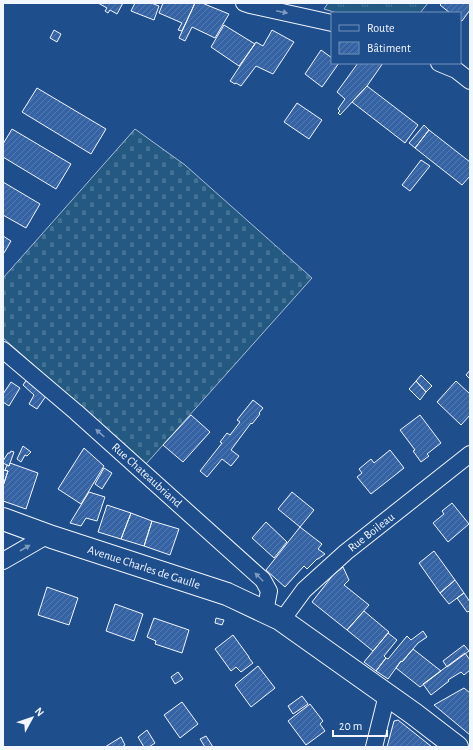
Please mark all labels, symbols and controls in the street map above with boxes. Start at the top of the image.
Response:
one-way arrow [276,9,288,15]
legend [331,12,461,64]
text: Route [367,22,394,34]
text: Bâtiment [367,42,411,54]
one-way arrow [95,429,105,438]
street label: Rue Chateaubriand [110,441,184,509]
street label: Rue Boileau [346,510,396,554]
street label: Avenue Charles de Gaulle [86,543,202,591]
one-way arrow [20,544,30,552]
one-way arrow [254,572,264,581]
north arrow [12,698,52,738]
text: N [33,705,46,718]
scale bar [333,712,387,738]
text: 20 m [339,720,362,732]

